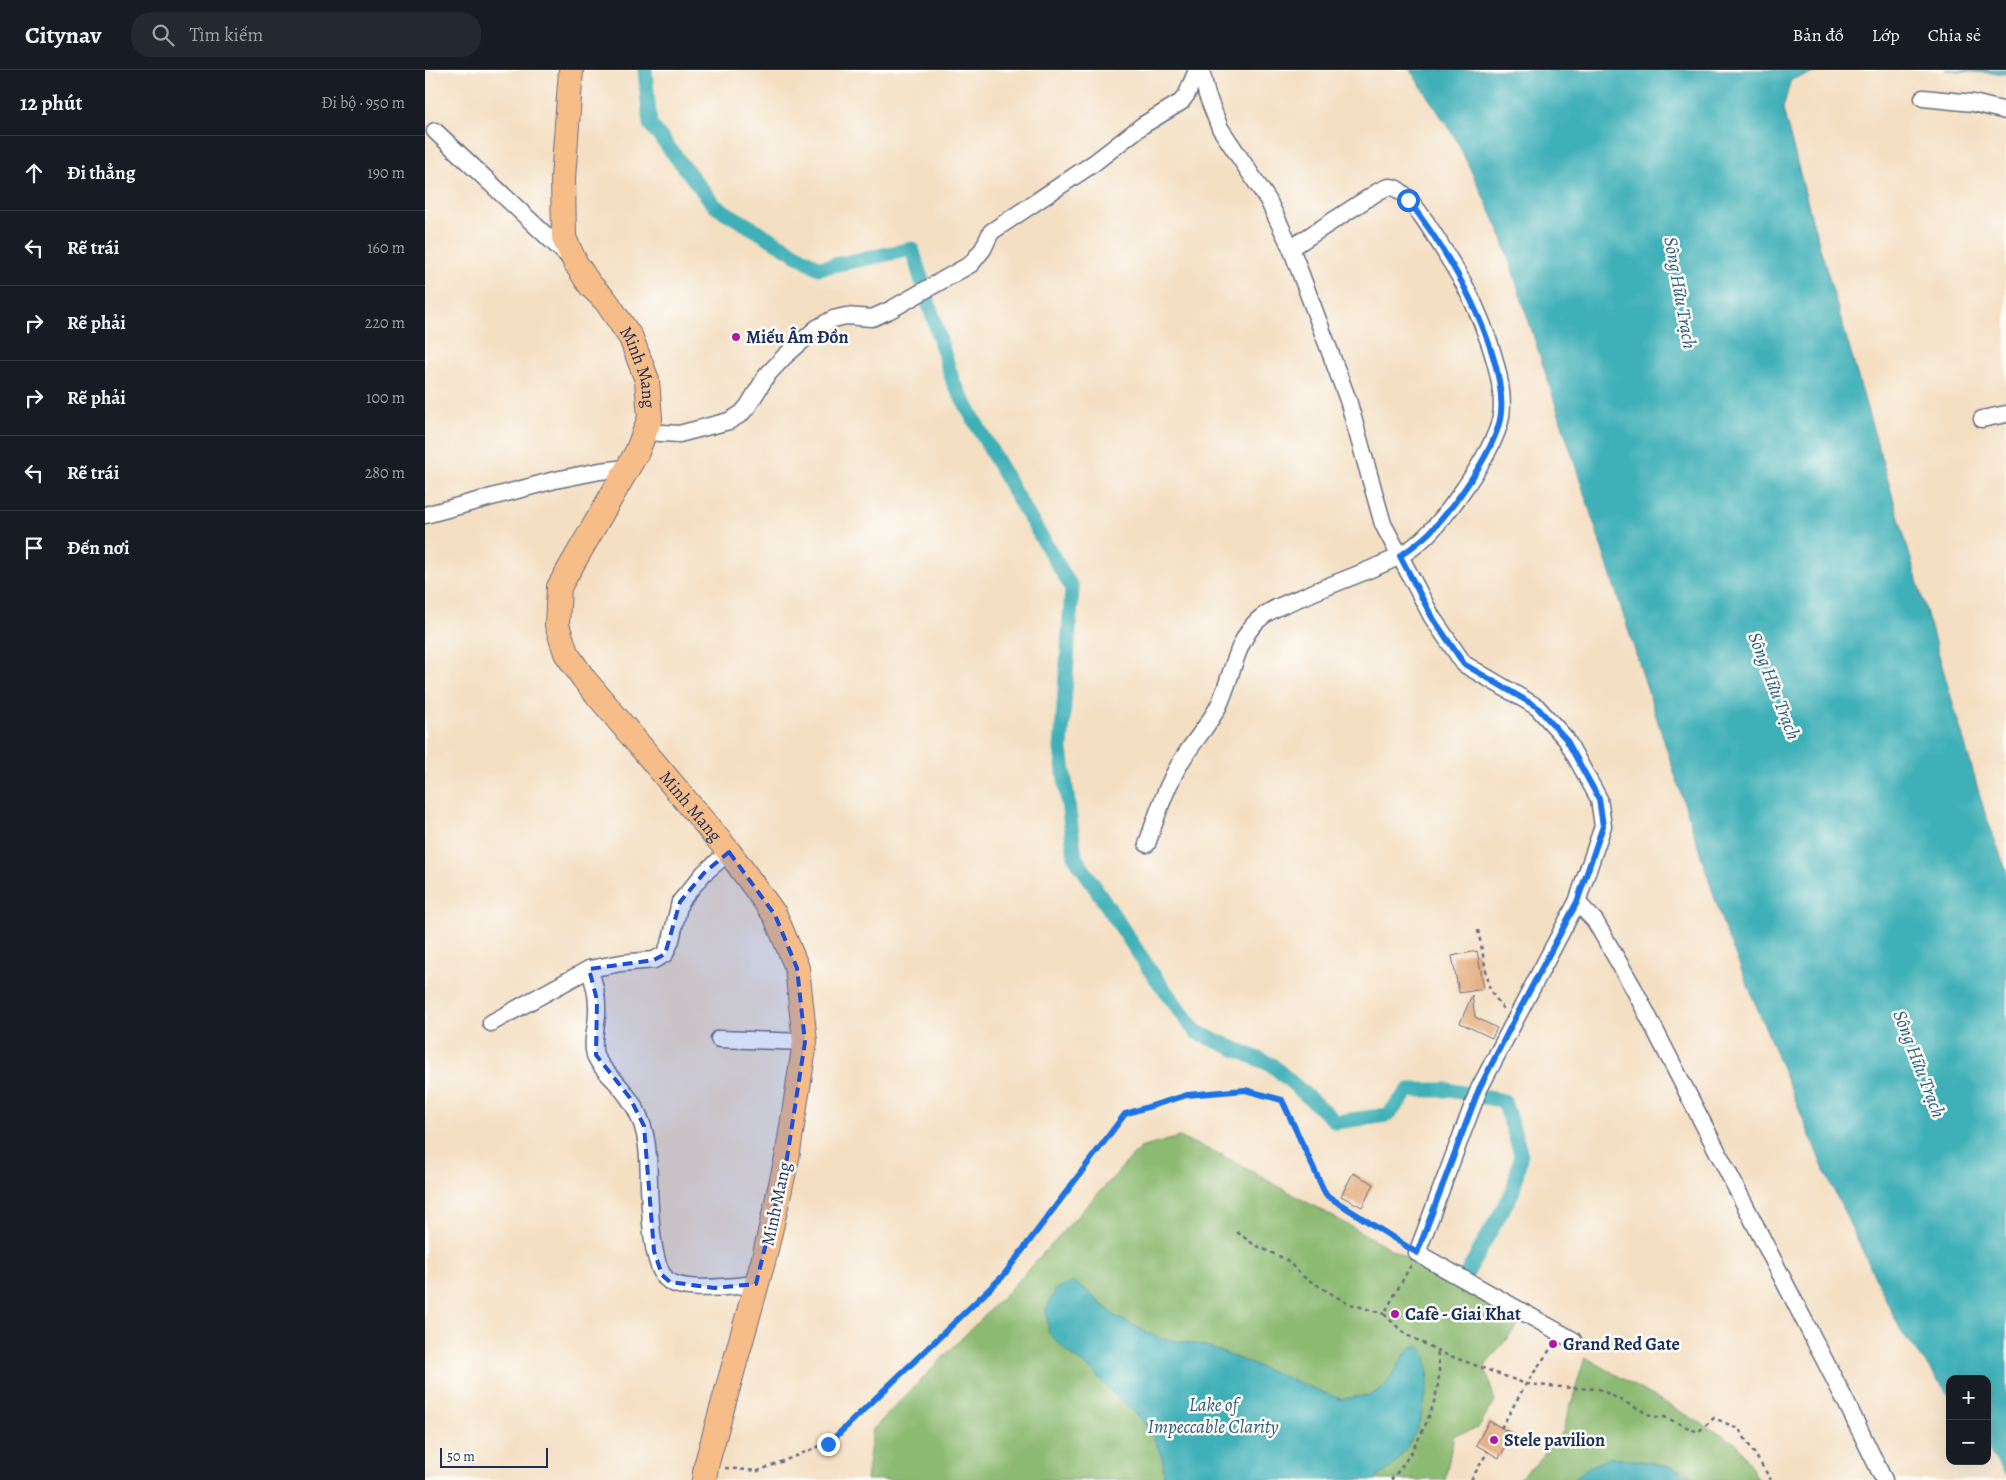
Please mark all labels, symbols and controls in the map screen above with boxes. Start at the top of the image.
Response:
search box [131,12,481,57]
text: Citynav [25,19,101,51]
icon: search [149,21,177,49]
text: Tìm kiếm [189,22,263,48]
text: Bản đồ [1793,23,1844,47]
text: Lớp [1872,23,1900,47]
text: Chia sẻ [1928,23,1981,47]
text: 12 phút [20,89,82,117]
text: Đi bộ · 950 m [321,92,405,114]
icon: ahead [20,159,48,187]
text: Đi thẳng [67,160,135,186]
text: 190 m [367,162,405,184]
route start [1397,189,1420,212]
icon: left [20,234,48,262]
text: Rẽ trái [67,235,119,261]
water label: Sông Hữu Trạch [1657,235,1703,351]
text: 160 m [367,237,405,259]
icon: right [20,309,48,337]
text: Rẽ phải [67,310,126,336]
text: 220 m [365,312,405,334]
street label: Minh Mang [614,321,661,409]
place label: Miếu Âm Đồn [746,325,849,349]
marker: Miếu Âm Đồn [730,331,742,343]
icon: right [20,384,48,412]
text: Rẽ phải [67,385,126,411]
text: 100 m [366,387,405,409]
icon: left [20,459,48,487]
text: Rẽ trái [67,460,119,486]
text: 280 m [365,462,405,484]
icon: arrive [20,534,48,562]
text: Đến nơi [67,535,129,561]
water label: Sông Hữu Trạch [1742,628,1806,744]
street label: Minh Mang [654,766,727,847]
water label: Sông Hữu Trạch [1887,1006,1951,1122]
street label: Minh Mang [755,1160,797,1248]
place label: Cafè - Giai Khat [1405,1302,1521,1326]
marker: Cafè - Giai Khat [1389,1308,1401,1320]
place label: Grand Red Gate [1563,1332,1680,1356]
marker: Grand Red Gate [1547,1338,1559,1350]
map controls [1946,1375,1991,1465]
button: + [1946,1375,1991,1420]
water label: Lake of Impeccable Clarity [1148,1392,1279,1440]
button: − [1946,1420,1991,1465]
place label: Stele pavilion [1504,1428,1605,1452]
route end [817,1433,840,1456]
marker: Stele pavilion [1488,1434,1500,1446]
scale bar [440,1445,547,1468]
text: 50 m [447,1447,475,1466]

